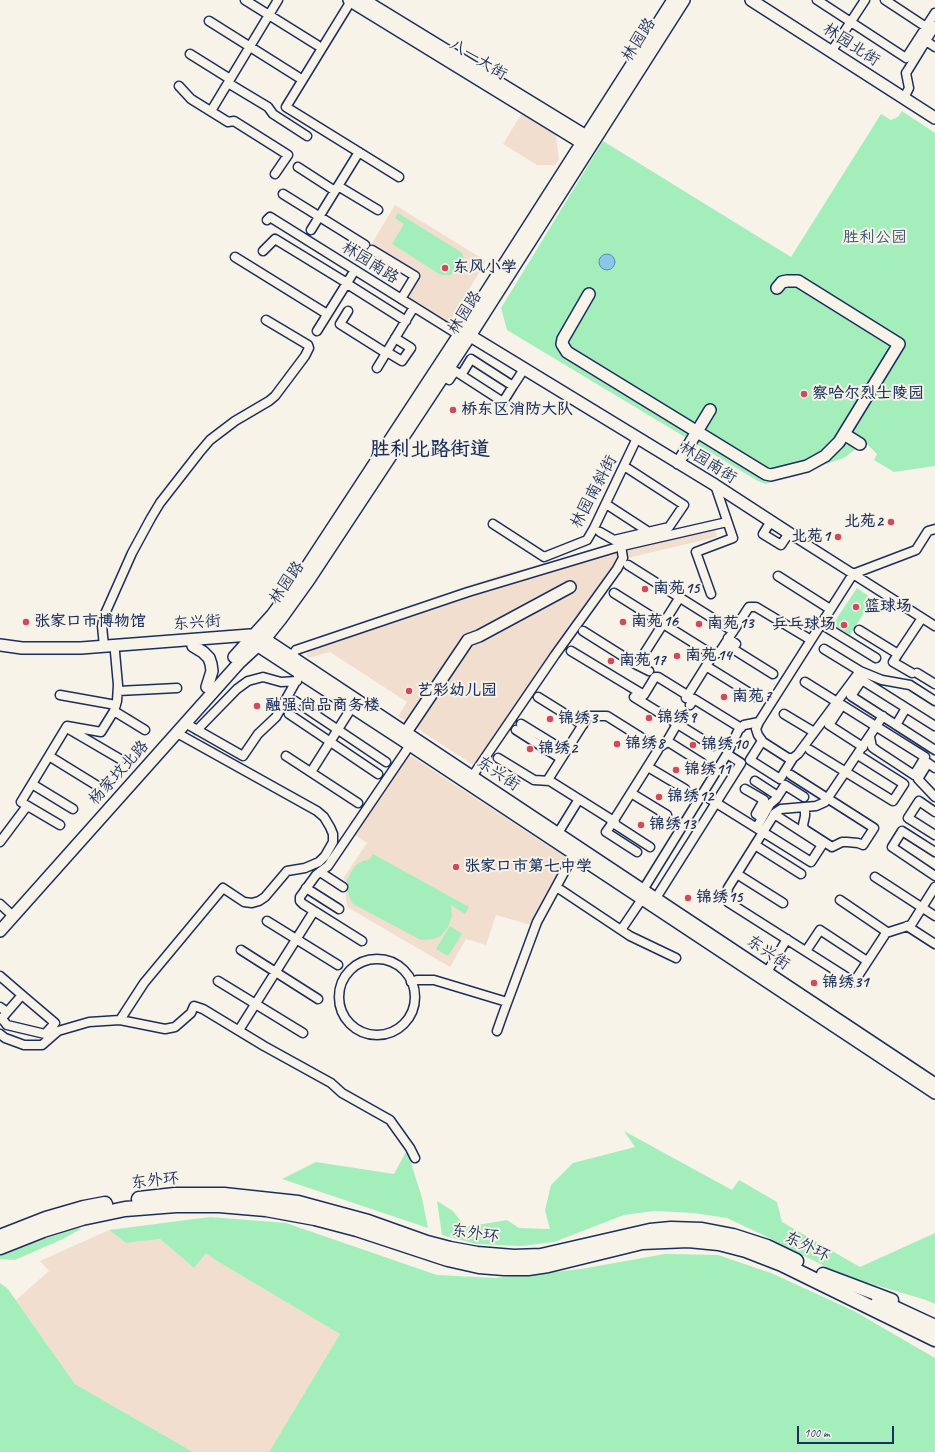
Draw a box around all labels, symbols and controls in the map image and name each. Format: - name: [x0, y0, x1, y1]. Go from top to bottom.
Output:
- street label: 林园路: [618, 15, 660, 65]
- street label: 林园北街: [819, 20, 883, 70]
- street label: 八一大街: [446, 35, 510, 85]
- park label: 胜利公园: [843, 228, 907, 248]
- street label: 林园南路: [338, 238, 402, 288]
- place label: 东风小学: [453, 258, 517, 278]
- marker: 东风小学: [440, 263, 450, 273]
- street label: 林园路: [444, 288, 486, 338]
- place label: 察哈尔烈士陵园: [812, 384, 924, 404]
- marker: 察哈尔烈士陵园: [799, 389, 809, 399]
- place label: 桥东区消防大队: [461, 400, 573, 420]
- marker: 桥东区消防大队: [448, 405, 458, 415]
- district label: 胜利北路街道: [370, 438, 490, 462]
- street label: 林园南街: [676, 438, 740, 488]
- street label: 林园南斜街: [567, 452, 621, 532]
- place label: 北苑2: [844, 512, 883, 532]
- marker: 北苑2: [886, 517, 896, 527]
- place label: 北苑1: [791, 527, 830, 547]
- marker: 北苑1: [833, 532, 843, 542]
- street label: 林园路: [265, 558, 309, 608]
- place label: 南苑15: [653, 579, 699, 599]
- marker: 南苑15: [640, 584, 650, 594]
- place label: 篮球场: [864, 597, 912, 617]
- marker: 篮球场: [851, 602, 861, 612]
- place label: 张家口市博物馆: [34, 612, 146, 632]
- street label: 东兴街: [172, 612, 222, 634]
- place label: 南苑16: [631, 612, 678, 632]
- place label: 南苑13: [707, 614, 753, 634]
- place label: 乒乓球场: [772, 615, 836, 635]
- marker: 张家口市博物馆: [21, 617, 31, 627]
- marker: 南苑16: [618, 617, 628, 627]
- marker: 南苑13: [694, 619, 704, 629]
- marker: 乒乓球场: [839, 620, 849, 630]
- place label: 南苑14: [685, 646, 731, 666]
- place label: 南苑17: [619, 651, 665, 671]
- marker: 南苑14: [672, 651, 682, 661]
- marker: 南苑17: [606, 656, 616, 666]
- place label: 艺彩幼儿园: [417, 681, 497, 701]
- marker: 艺彩幼儿园: [404, 686, 414, 696]
- place label: 南苑7: [732, 687, 771, 707]
- marker: 南苑7: [719, 692, 729, 702]
- place label: 融强·尚品商务楼: [265, 696, 380, 716]
- marker: 融强·尚品商务楼: [252, 701, 262, 711]
- place label: 锦绣9: [657, 708, 696, 728]
- place label: 锦绣3: [558, 709, 597, 729]
- marker: 锦绣9: [644, 713, 654, 723]
- marker: 锦绣3: [545, 714, 555, 724]
- place label: 锦绣8: [625, 734, 664, 754]
- place label: 锦绣10: [701, 735, 747, 755]
- street label: 杨家坟北路: [85, 737, 153, 809]
- place label: 锦绣2: [538, 739, 577, 759]
- marker: 锦绣8: [612, 739, 622, 749]
- marker: 锦绣10: [688, 740, 698, 750]
- marker: 锦绣2: [525, 744, 535, 754]
- street label: 东兴街: [473, 753, 523, 795]
- place label: 锦绣11: [684, 760, 730, 780]
- marker: 锦绣11: [671, 765, 681, 775]
- place label: 锦绣12: [667, 787, 713, 807]
- marker: 锦绣12: [654, 792, 664, 802]
- place label: 锦绣13: [649, 815, 695, 835]
- marker: 锦绣13: [636, 820, 646, 830]
- place label: 张家口市第七中学: [464, 857, 592, 877]
- marker: 张家口市第七中学: [451, 862, 461, 872]
- place label: 锦绣15: [696, 888, 742, 908]
- marker: 锦绣15: [683, 893, 693, 903]
- street label: 东兴街: [743, 932, 793, 974]
- place label: 锦绣31: [822, 973, 868, 993]
- marker: 锦绣31: [809, 978, 819, 988]
- street label: 东外环: [130, 1169, 180, 1193]
- street label: 东外环: [450, 1221, 500, 1247]
- street label: 东外环: [781, 1228, 833, 1266]
- scale bar: [799, 1418, 896, 1444]
- text: 100 m: [804, 1425, 830, 1441]

